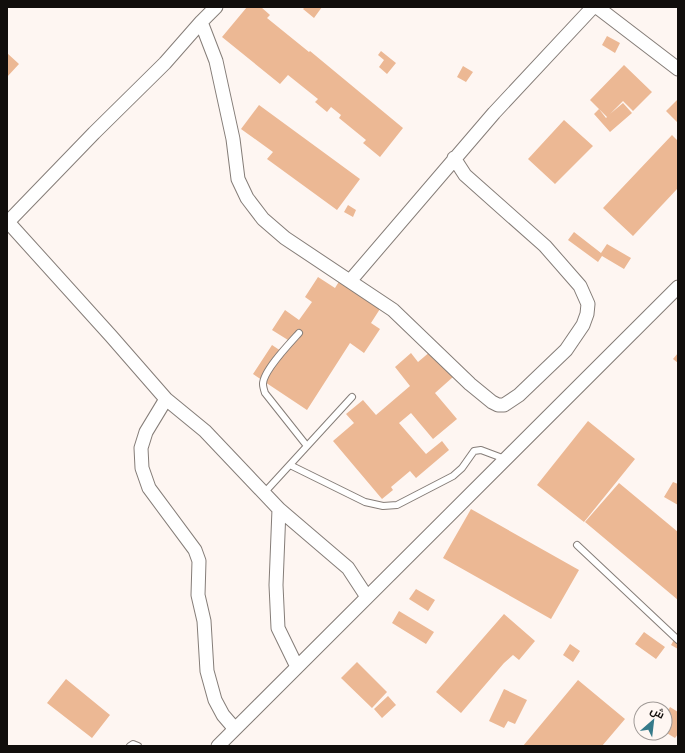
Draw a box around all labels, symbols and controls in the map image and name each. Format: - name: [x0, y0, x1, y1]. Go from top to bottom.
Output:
- north arrow: [633, 701, 673, 741]
- text: ش: [648, 704, 667, 722]

